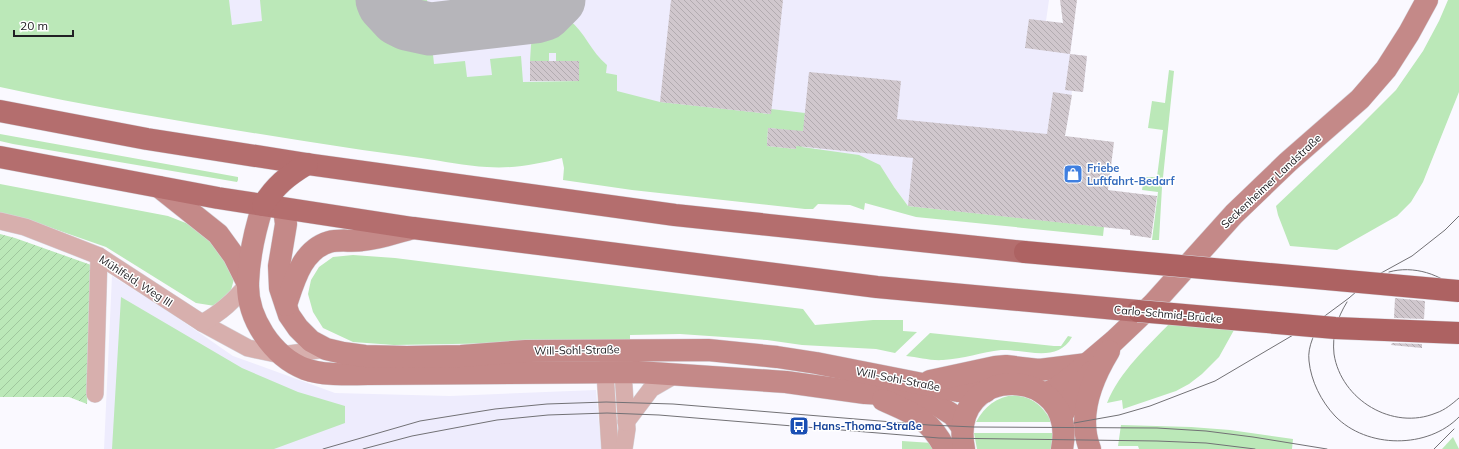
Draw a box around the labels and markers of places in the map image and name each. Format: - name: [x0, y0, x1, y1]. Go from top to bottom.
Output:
- place label: Friebe Luftfahrt-Bedarf: [1087, 161, 1175, 188]
- shop icon: Friebe Luftfahrt-Bedarf: [1062, 163, 1084, 185]
- bus stop icon: Hans-Thoma-Straße: [788, 415, 810, 437]
- place label: Hans-Thoma-Straße: [813, 419, 922, 433]

